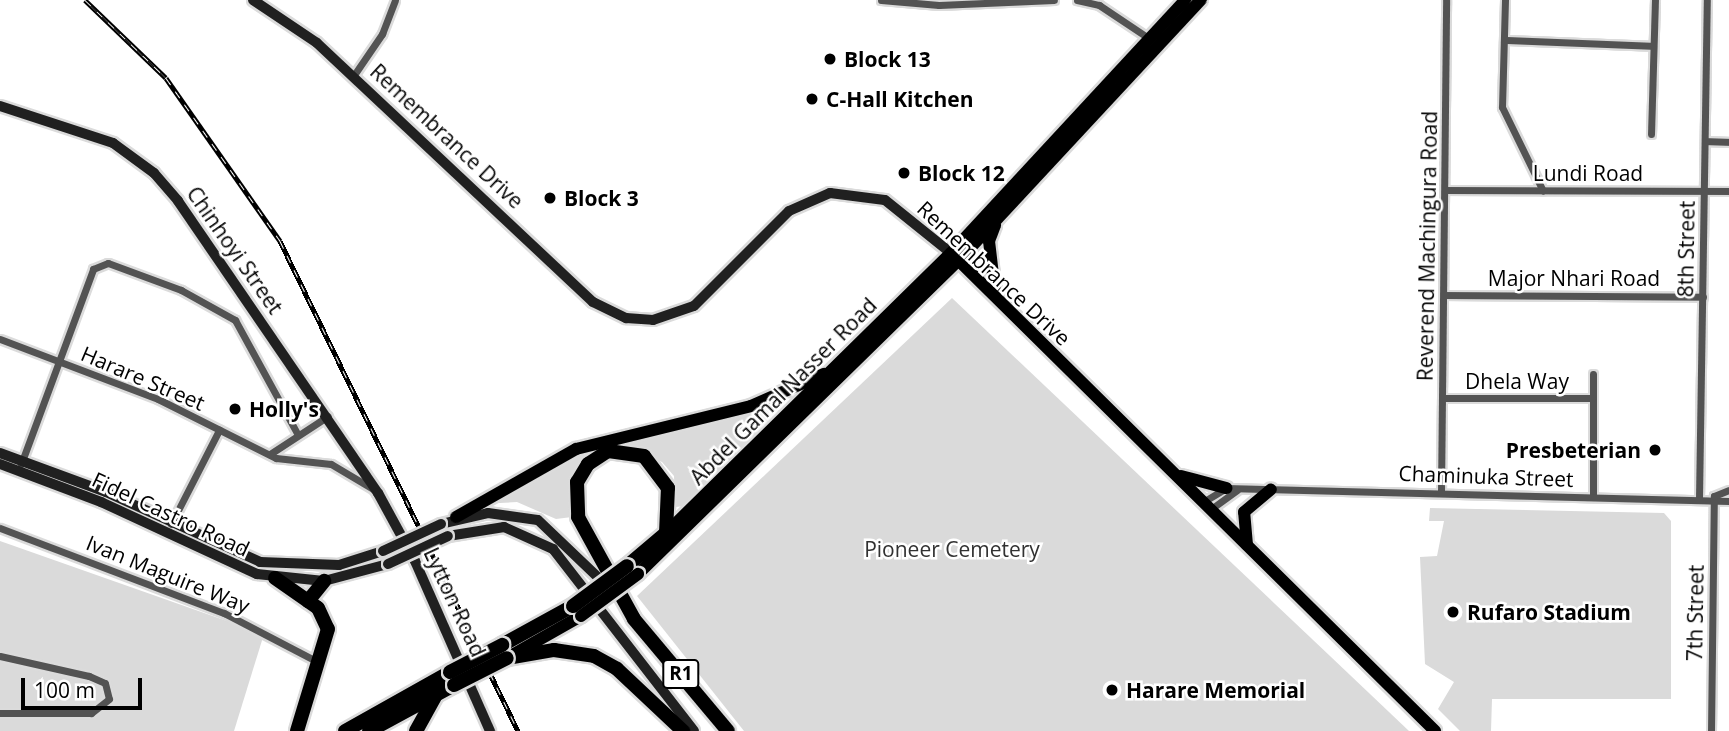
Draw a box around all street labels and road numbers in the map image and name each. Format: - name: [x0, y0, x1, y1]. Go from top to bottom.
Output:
- street label: Remembrance Drive: [365, 59, 529, 213]
- street label: Reverend Machingura Road: [1412, 111, 1442, 381]
- street label: Lundi Road: [1533, 160, 1643, 186]
- street label: Chinhoyi Street: [182, 181, 288, 319]
- street label: Remembrance Drive: [912, 196, 1076, 350]
- street label: 8th Street: [1673, 201, 1699, 297]
- street label: Major Nhari Road: [1488, 265, 1660, 291]
- street label: Abdel Gamal Nasser Road: [684, 292, 882, 490]
- street label: Harare Street: [77, 341, 209, 415]
- street label: Dhela Way: [1465, 368, 1569, 394]
- street label: Chaminuka Street: [1398, 460, 1574, 492]
- street label: Fidel Castro Road: [88, 467, 254, 561]
- street label: Ivan Maguire Way: [83, 530, 253, 618]
- street label: Lytton Road: [419, 543, 491, 661]
- street label: 7th Street: [1682, 565, 1708, 661]
- road number: R1: [662, 659, 700, 690]

